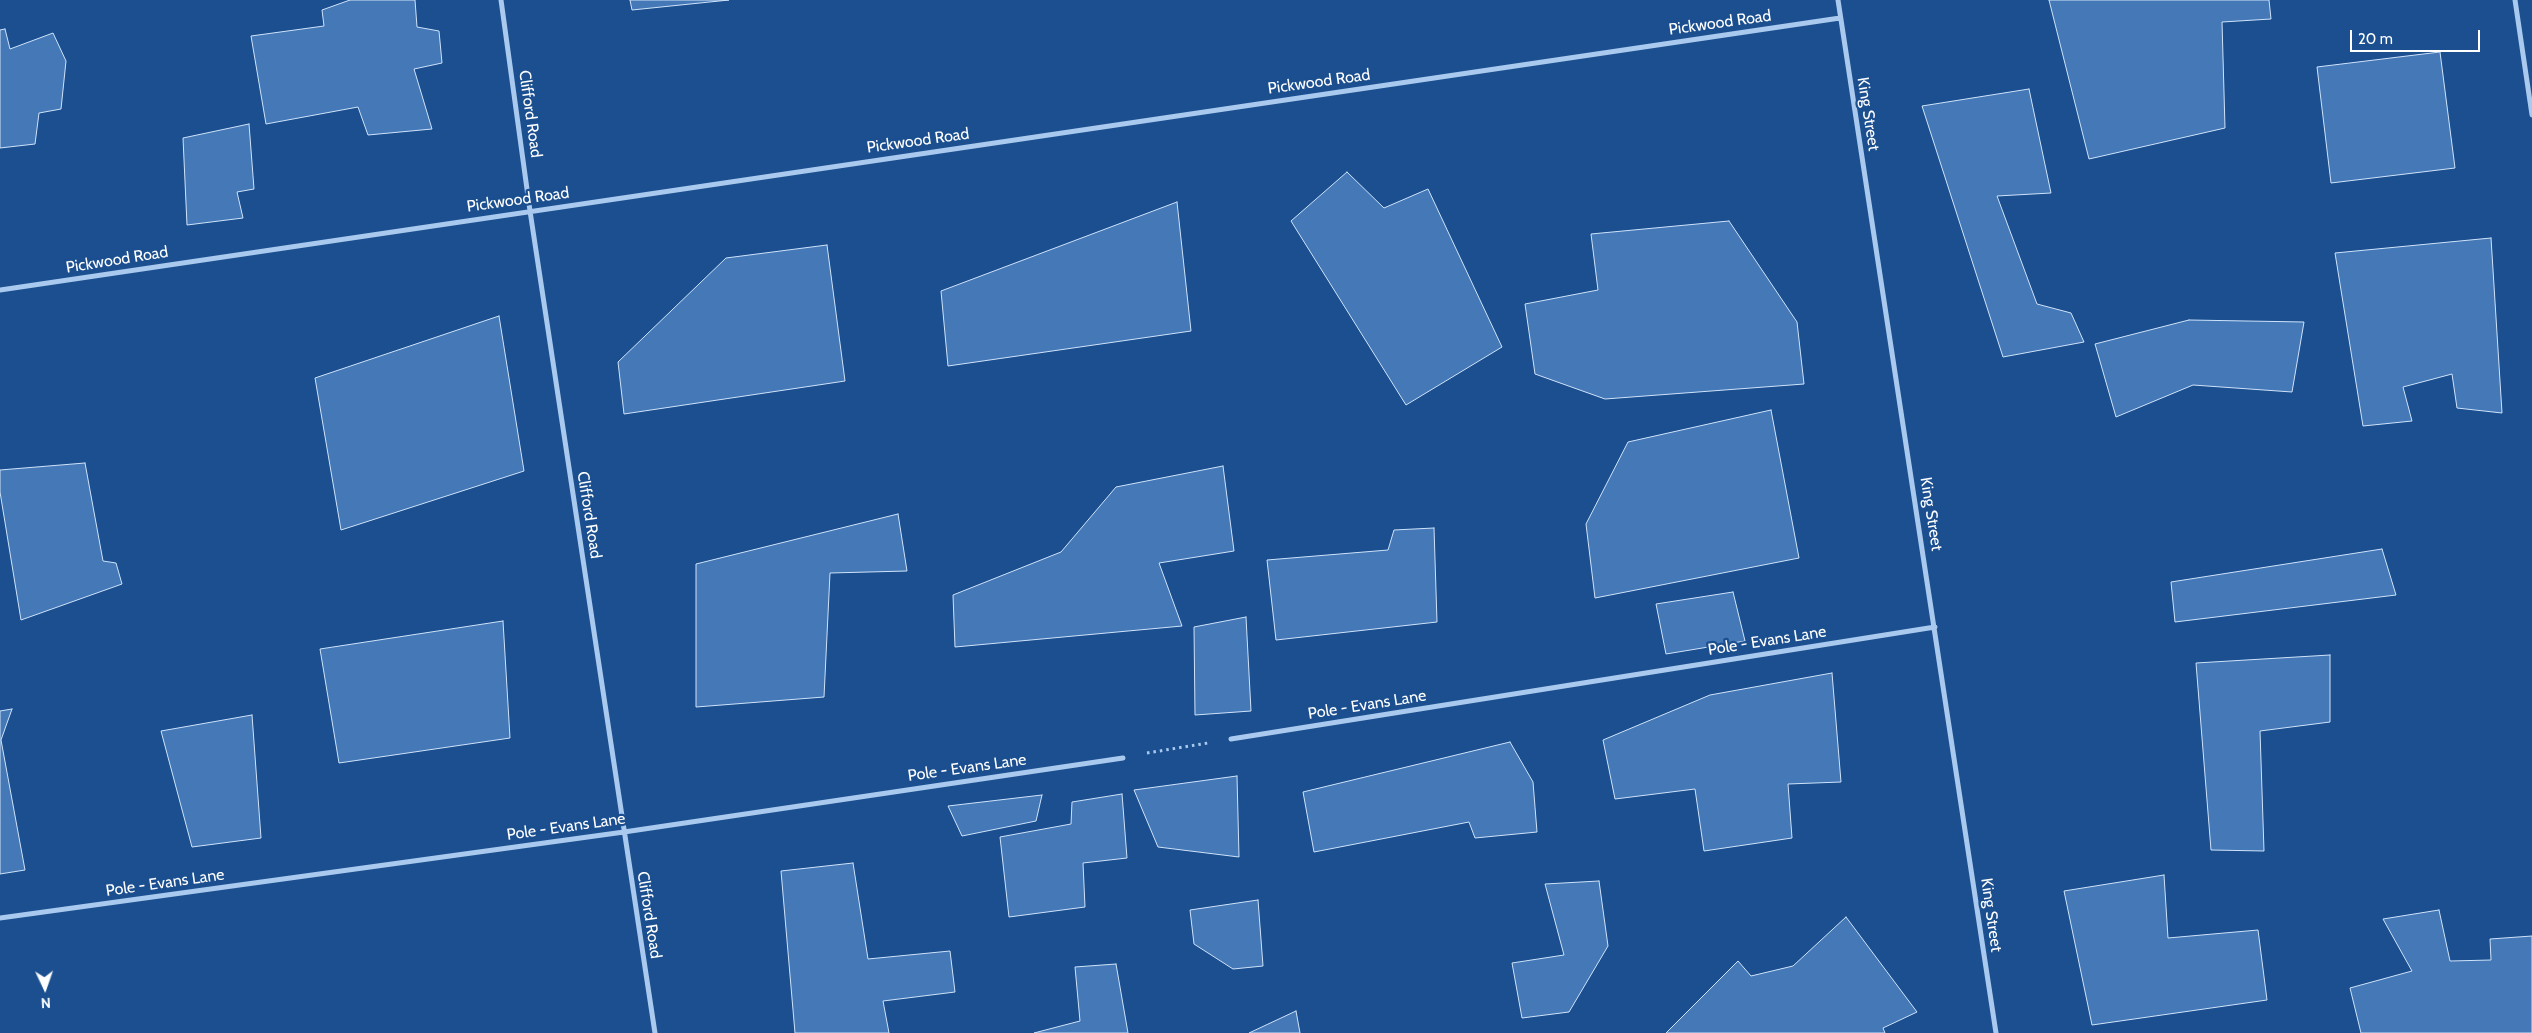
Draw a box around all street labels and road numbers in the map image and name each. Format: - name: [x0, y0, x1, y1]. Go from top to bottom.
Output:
- street label: Pickwood Road: [1668, 6, 1772, 40]
- street label: Pickwood Road: [1267, 65, 1371, 99]
- street label: Clifford Road: [514, 69, 546, 159]
- street label: King Street: [1853, 76, 1883, 152]
- street label: Pickwood Road: [866, 124, 970, 158]
- street label: Pickwood Road: [466, 183, 570, 217]
- street label: Pickwood Road: [65, 242, 169, 278]
- street label: Clifford Road: [573, 470, 605, 560]
- street label: King Street: [1916, 476, 1946, 552]
- street label: Pole - Evans Lane: [1706, 622, 1828, 660]
- street label: Pole - Evans Lane: [1306, 686, 1428, 724]
- street label: Pole - Evans Lane: [906, 750, 1028, 786]
- street label: Pole - Evans Lane: [505, 809, 627, 845]
- street label: Pole - Evans Lane: [104, 865, 226, 901]
- street label: Clifford Road: [633, 870, 665, 960]
- street label: King Street: [1976, 877, 2006, 953]

